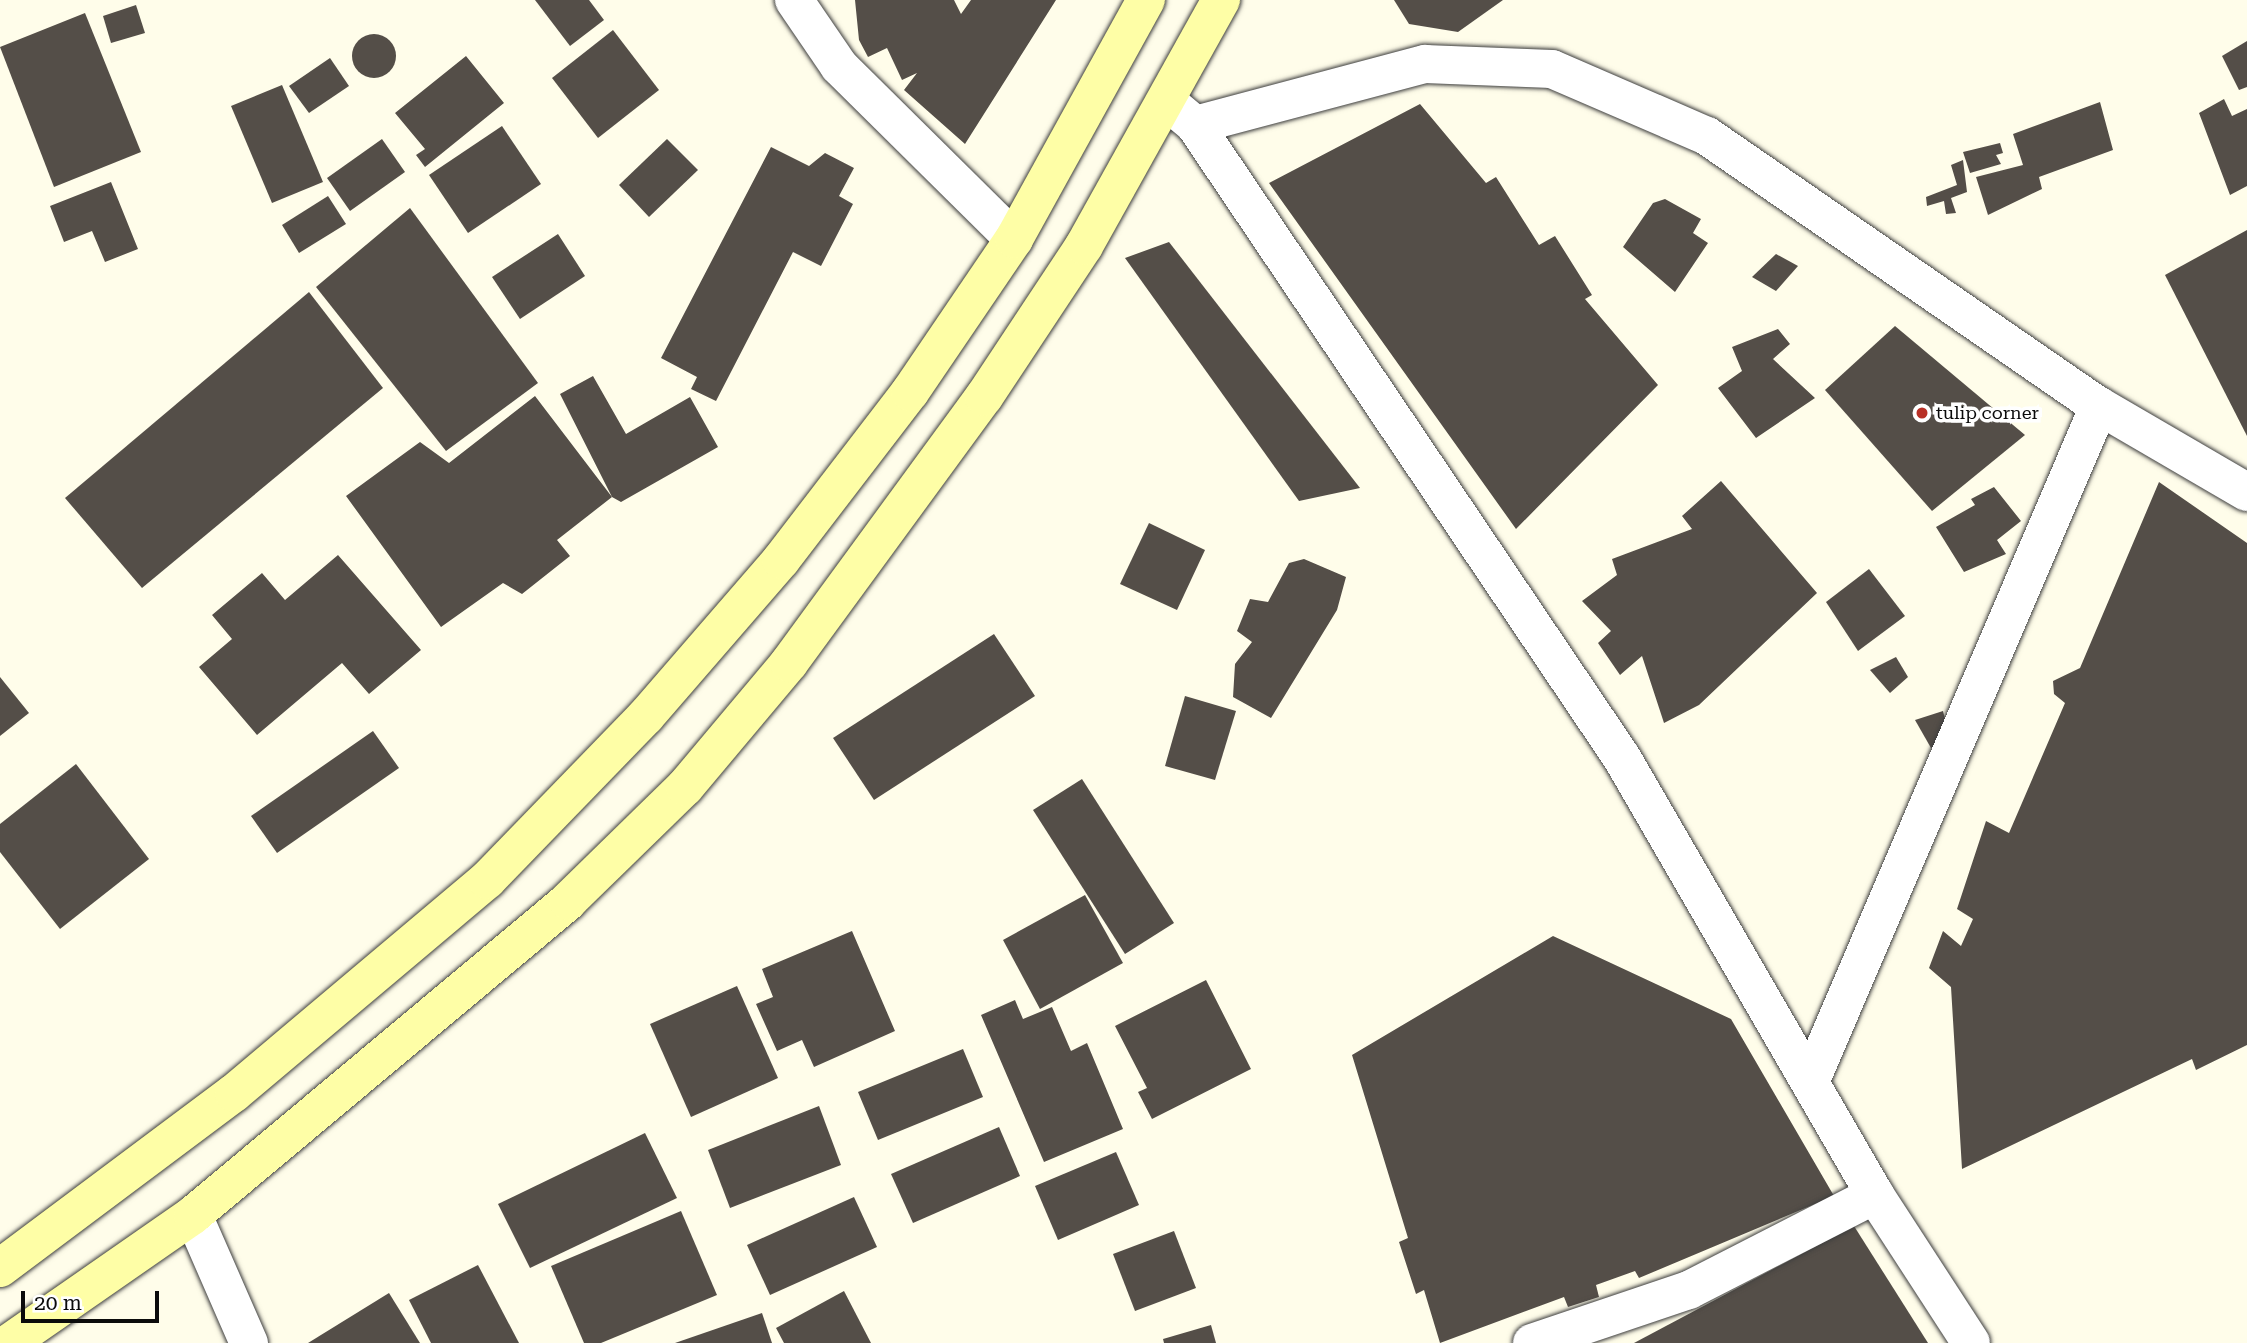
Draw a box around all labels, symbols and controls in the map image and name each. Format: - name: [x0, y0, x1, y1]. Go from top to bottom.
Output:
- place label: tulip corner: [1936, 402, 2039, 424]
- marker: tulip corner: [1914, 405, 1930, 421]
- scale bar: [24, 1276, 163, 1320]
- text: 20 m: [34, 1291, 82, 1315]

